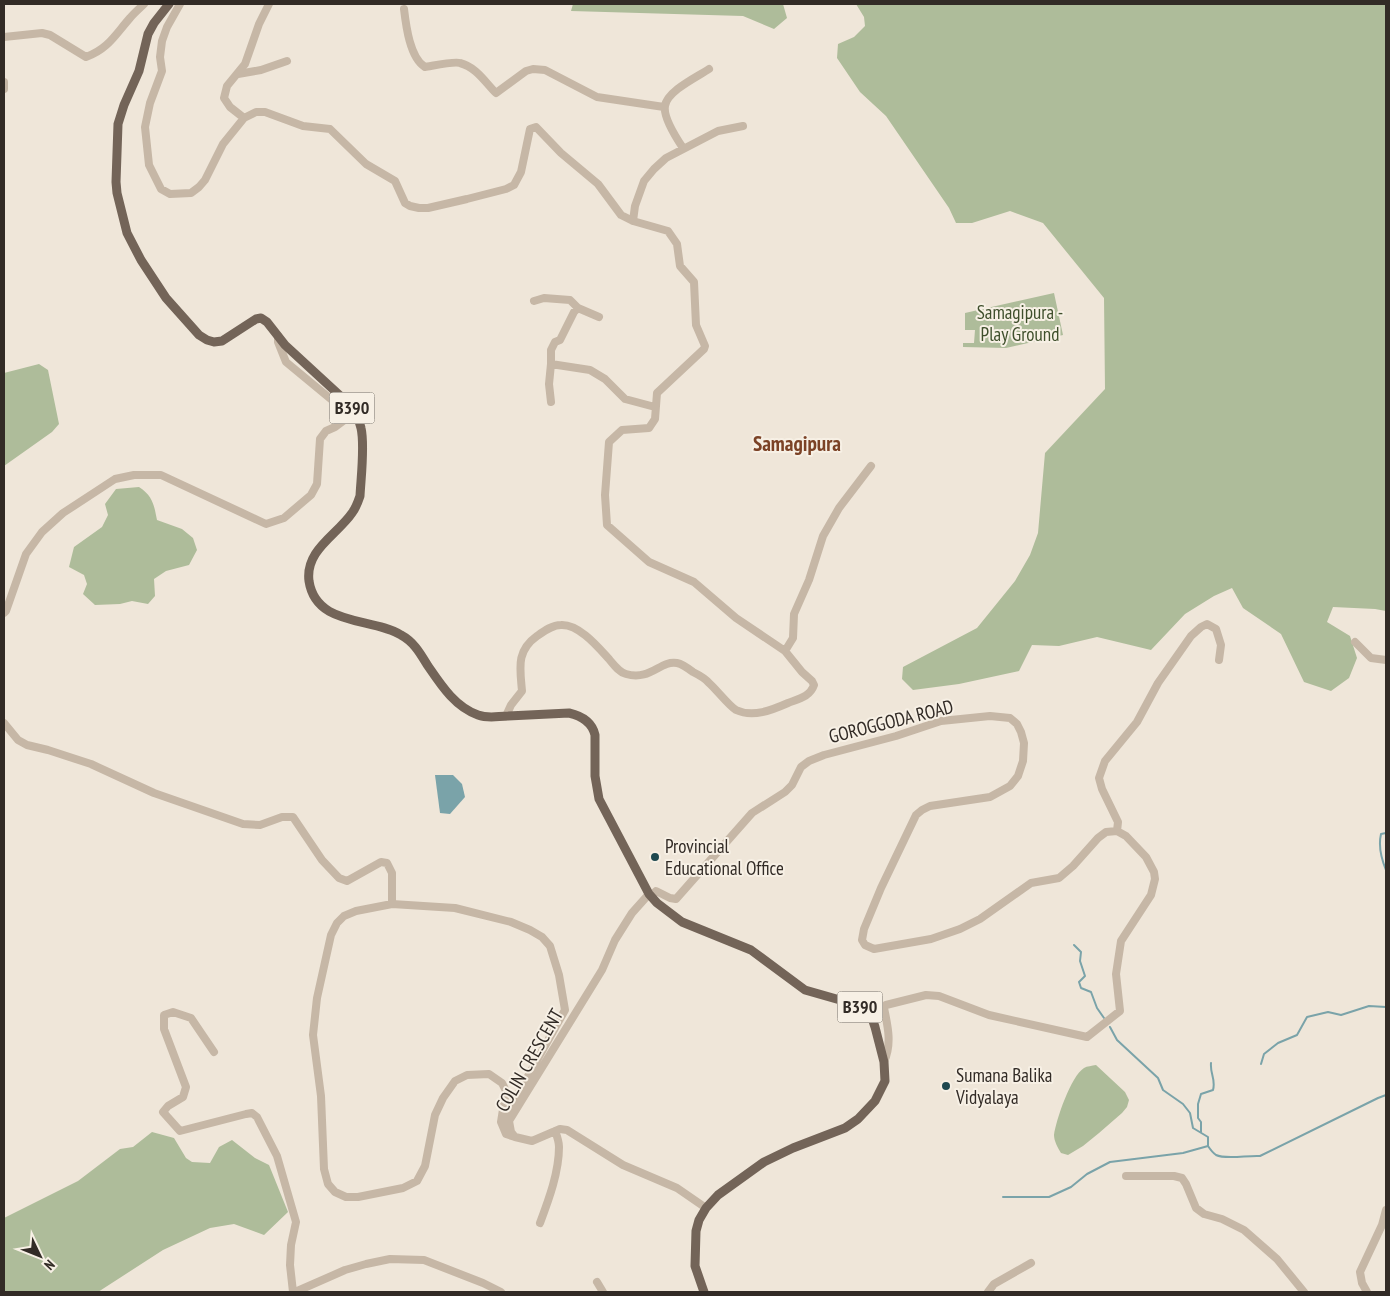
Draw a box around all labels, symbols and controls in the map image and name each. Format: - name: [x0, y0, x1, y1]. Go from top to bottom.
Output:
- park label: Samagipura - Play Ground: [977, 300, 1063, 346]
- road number: B390: [330, 392, 374, 423]
- district label: Samagipura: [753, 430, 841, 457]
- street label: GOROGGODA ROAD: [826, 694, 956, 748]
- place label: Provincial Educational Office: [665, 834, 784, 880]
- marker: Provincial Educational Office: [649, 851, 661, 863]
- road number: B390: [838, 992, 882, 1022]
- street label: COLIN CRESCENT: [490, 1004, 568, 1116]
- place label: Sumana Balika Vidyalaya: [955, 1063, 1052, 1109]
- marker: Sumana Balika Vidyalaya: [940, 1080, 952, 1092]
- north arrow: [15, 1231, 65, 1281]
- text: N: [40, 1256, 59, 1274]

